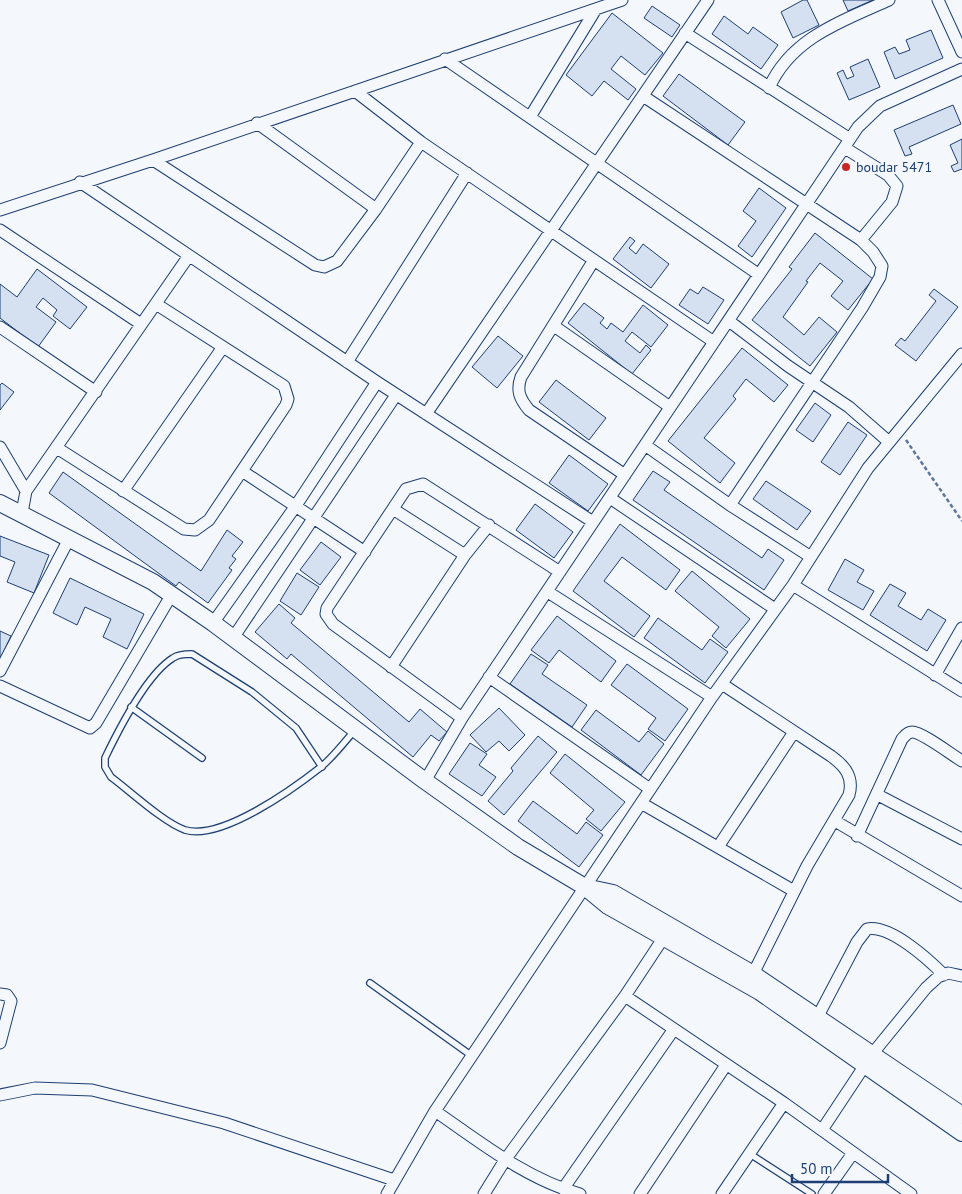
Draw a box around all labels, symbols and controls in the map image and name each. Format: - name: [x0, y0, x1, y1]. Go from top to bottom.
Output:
- place label: boudar 5471: [856, 158, 932, 176]
- marker: boudar 5471: [840, 161, 852, 173]
- scale bar: [792, 1152, 888, 1184]
- text: 50 m: [800, 1159, 833, 1178]

